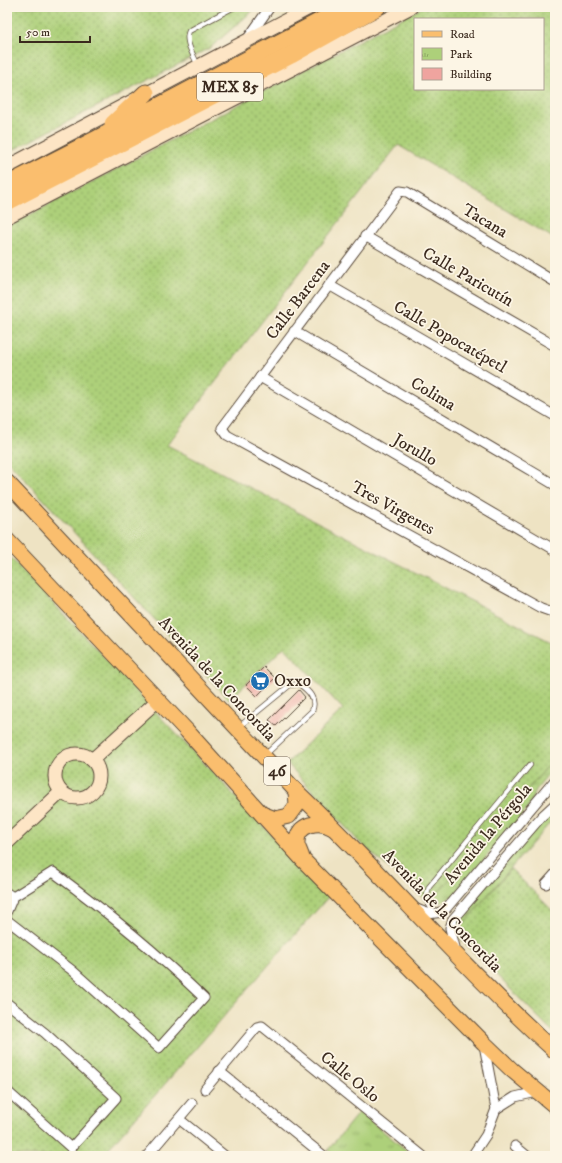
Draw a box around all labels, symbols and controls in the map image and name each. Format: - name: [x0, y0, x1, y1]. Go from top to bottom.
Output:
- scale bar: [20, 18, 90, 44]
- legend: [414, 18, 544, 90]
- text: 50 m: [26, 25, 50, 40]
- text: Road: [450, 27, 475, 42]
- text: Park: [450, 47, 472, 62]
- text: Building: [450, 67, 491, 82]
- road number: MEX 85: [197, 73, 263, 101]
- street label: Tacana: [458, 199, 512, 244]
- street label: Calle Paricutín: [419, 242, 518, 312]
- street label: Calle Barcena: [261, 255, 336, 344]
- street label: Calle Popocatépetl: [389, 296, 511, 378]
- street label: Colima: [406, 372, 460, 416]
- street label: Jorullo: [387, 428, 441, 471]
- street label: Tres Virgenes: [347, 476, 439, 540]
- street label: Avenida de la Concordia: [153, 612, 281, 747]
- supermarket icon: Oxxo: [249, 670, 271, 692]
- place label: Oxxo: [274, 670, 311, 692]
- road number: 46: [264, 757, 290, 785]
- street label: Avenida la Pérgola: [439, 778, 537, 889]
- street label: Avenida de la Concordia: [377, 845, 507, 978]
- street label: Calle Oslo: [316, 1046, 384, 1108]

